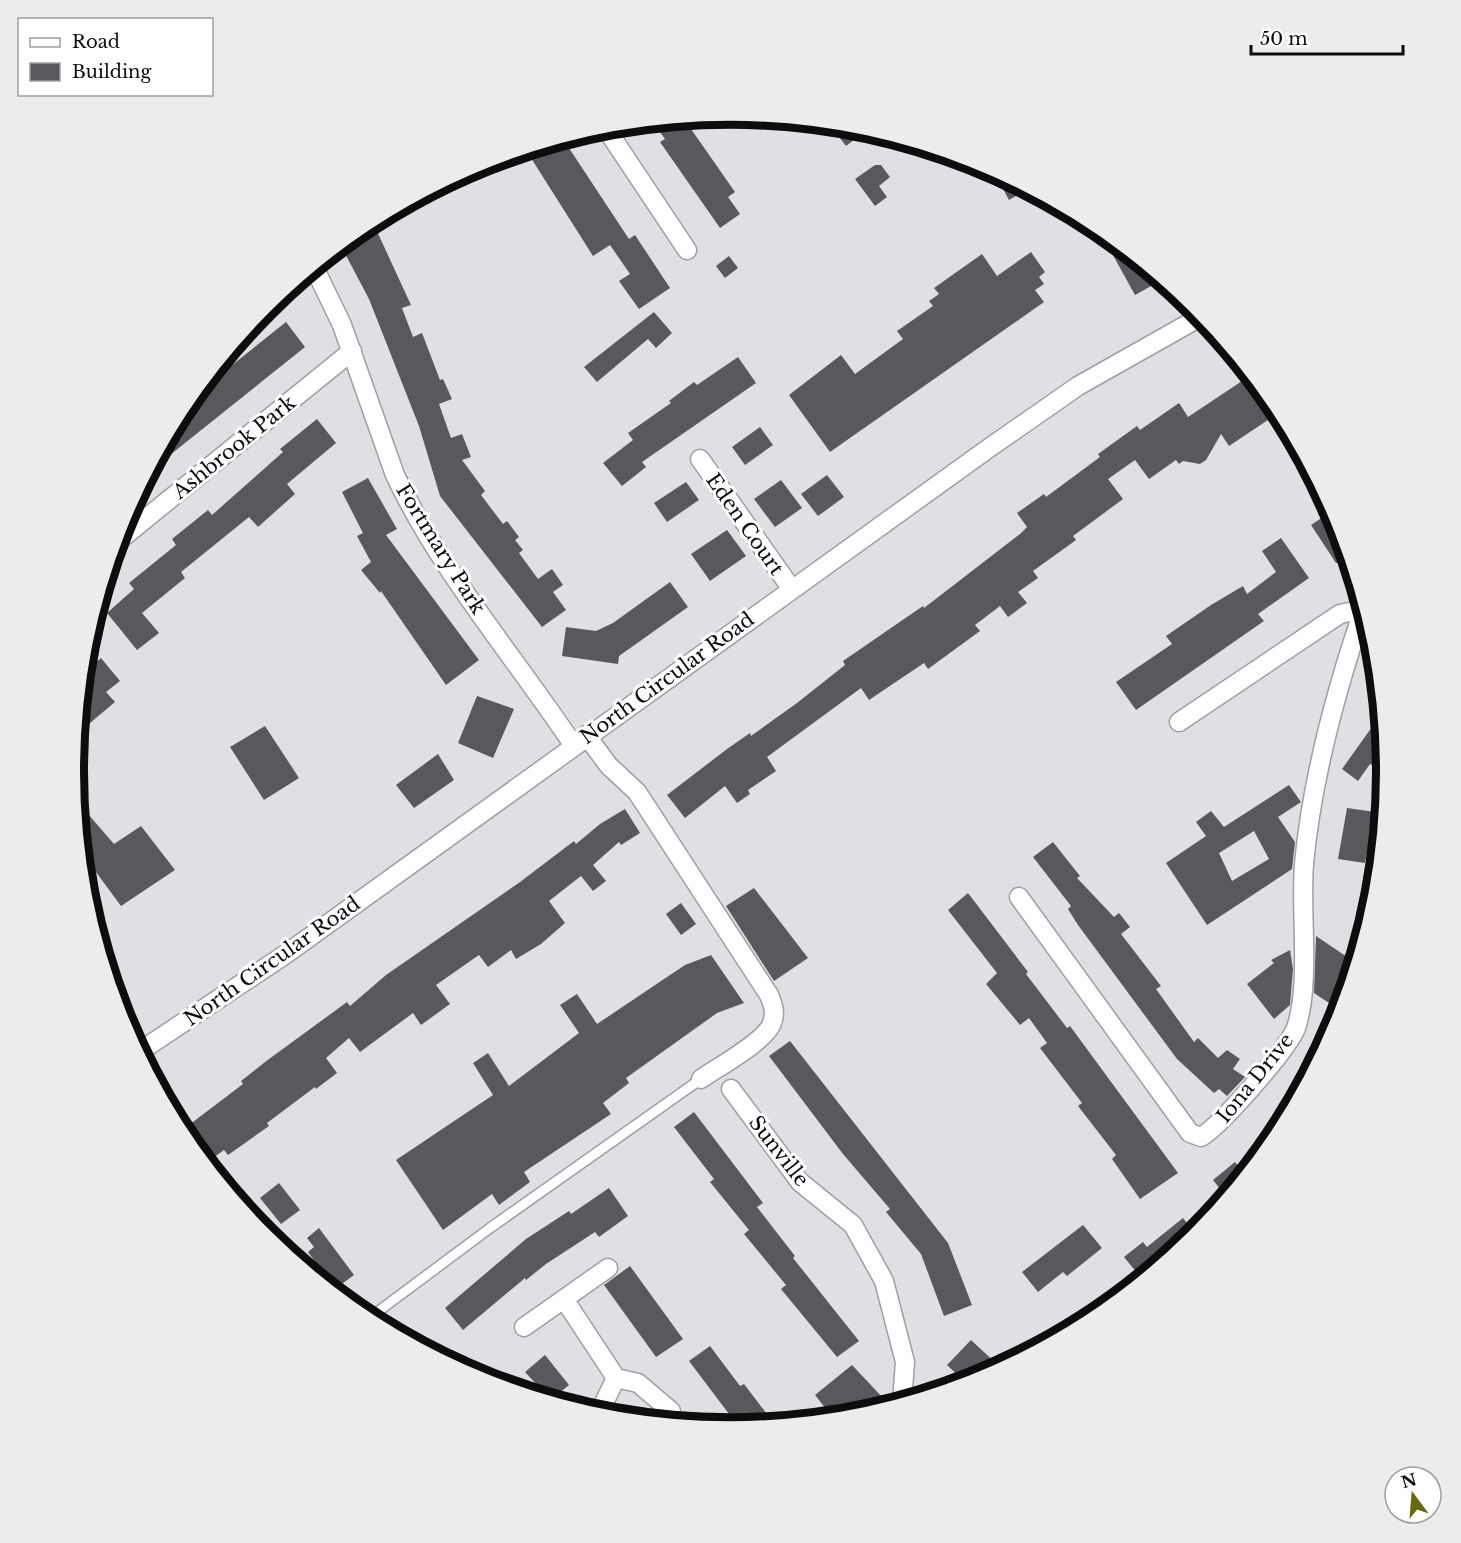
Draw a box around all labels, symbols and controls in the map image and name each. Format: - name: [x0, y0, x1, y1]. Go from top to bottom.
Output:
- legend: [18, 18, 213, 96]
- scale bar: [1251, 18, 1402, 56]
- text: 50 m: [1260, 28, 1308, 50]
- text: Road: [72, 31, 120, 53]
- text: Building: [72, 61, 151, 83]
- street label: Ashbrook Park: [167, 390, 301, 504]
- street label: Eden Court: [701, 469, 789, 580]
- street label: Fortmary Park: [391, 479, 491, 619]
- street label: North Circular Road: [575, 607, 759, 749]
- street label: North Circular Road: [180, 891, 364, 1031]
- street label: Iona Drive: [1212, 1028, 1298, 1128]
- street label: Sunville: [744, 1111, 814, 1191]
- north arrow: [1383, 1465, 1443, 1525]
- text: N: [1399, 1469, 1419, 1492]

